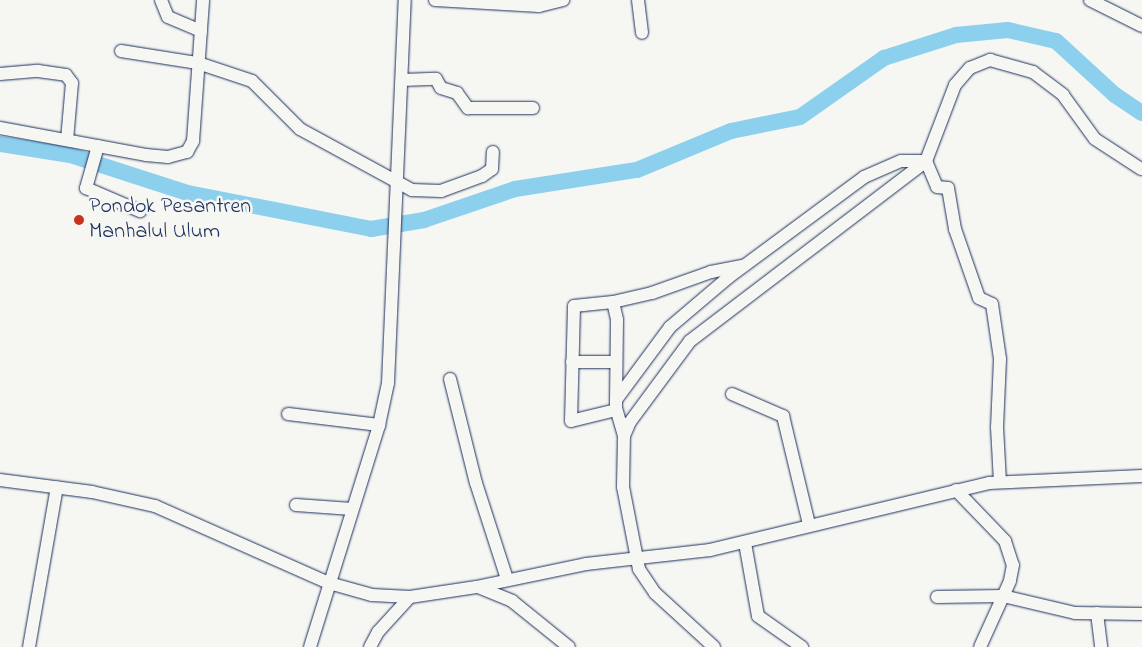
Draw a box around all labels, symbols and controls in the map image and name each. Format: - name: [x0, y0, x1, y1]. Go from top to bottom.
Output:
- place label: Pondok Pesantren Manhalul Ulum: [89, 194, 251, 245]
- marker: Pondok Pesantren Manhalul Ulum: [73, 214, 85, 226]

